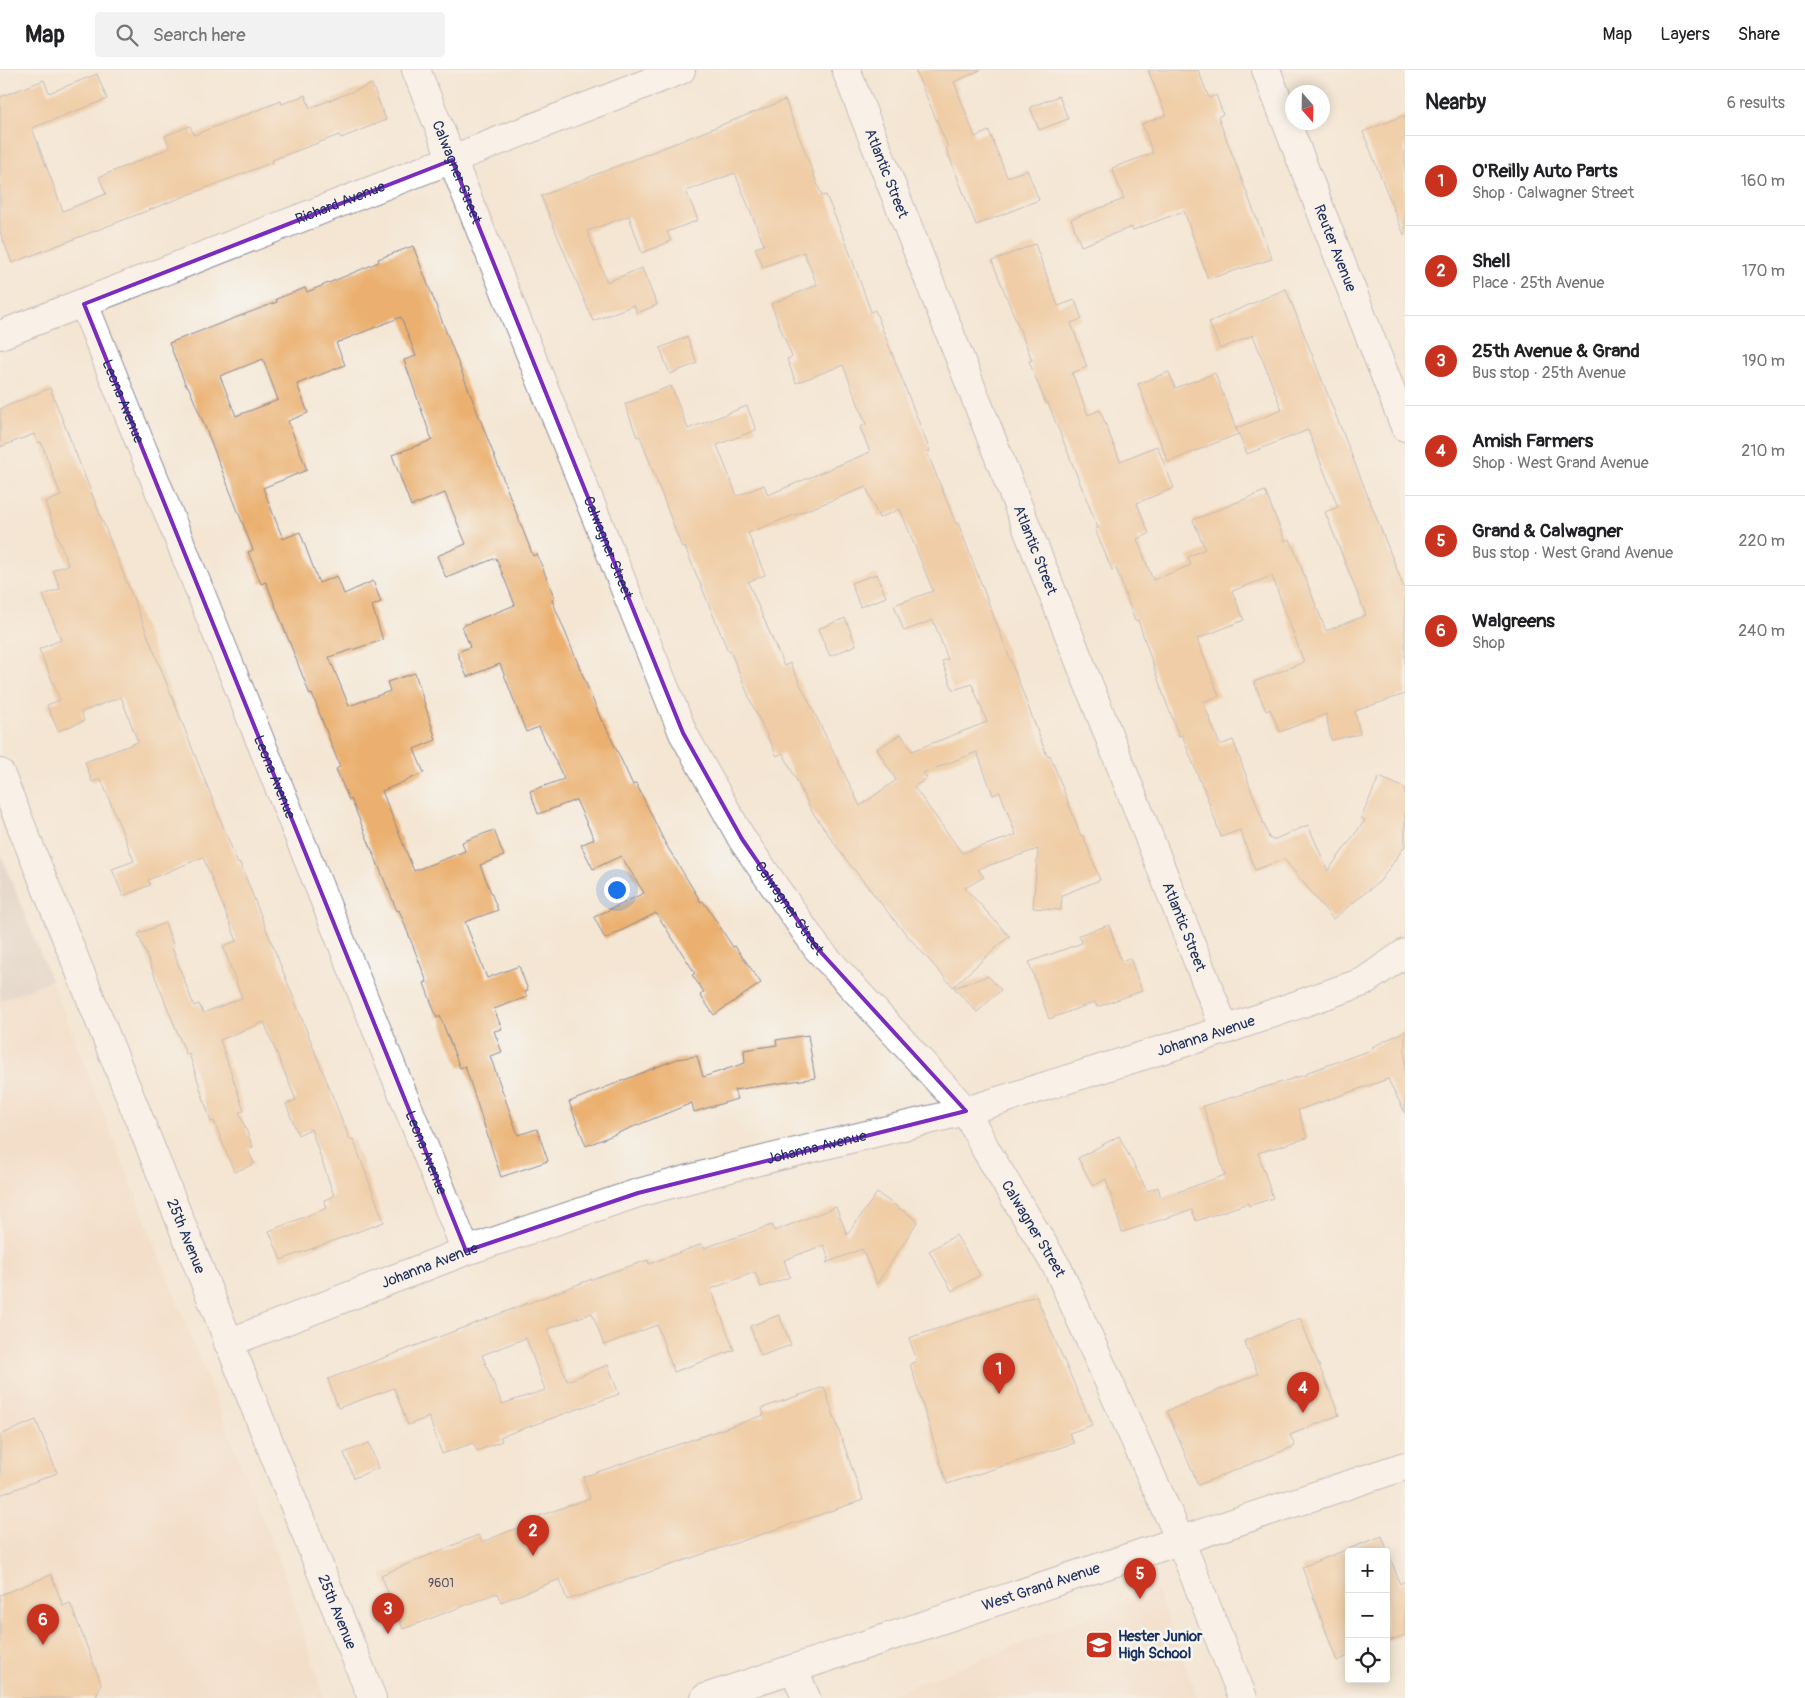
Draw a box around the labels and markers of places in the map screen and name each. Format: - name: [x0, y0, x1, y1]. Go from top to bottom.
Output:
- pin: 1: [983, 1353, 1015, 1394]
- pin: 4: [1287, 1372, 1319, 1413]
- pin: 2: [517, 1515, 549, 1556]
- pin: 5: [1124, 1558, 1156, 1599]
- pin: 3: [372, 1593, 404, 1634]
- pin: 6: [27, 1604, 59, 1645]
- place label: Hester Junior High School: [1118, 1627, 1203, 1663]
- school or university icon: Hester Junior High School: [1084, 1630, 1114, 1660]

